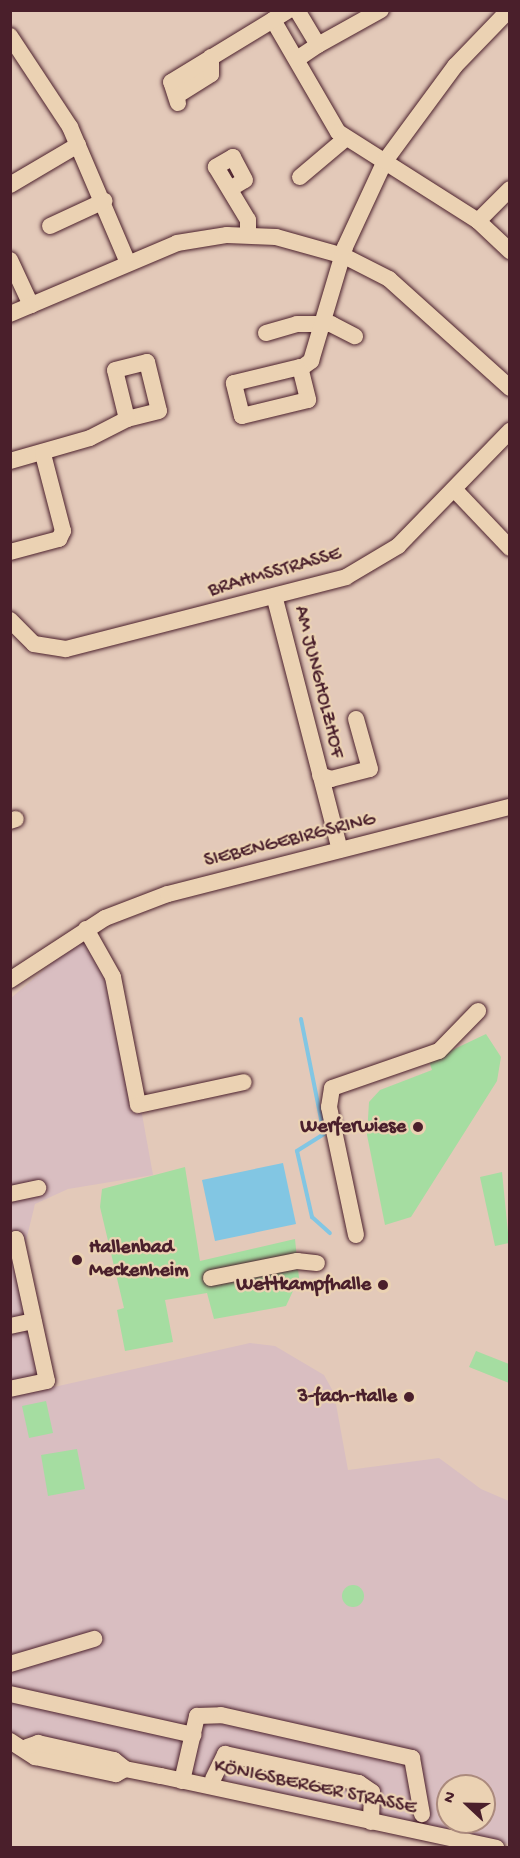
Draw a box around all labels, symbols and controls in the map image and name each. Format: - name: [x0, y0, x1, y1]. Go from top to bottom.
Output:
- street label: BRAHMSSTRASSE: [206, 543, 344, 603]
- street label: AM JUNGHOLZHOF: [288, 604, 348, 760]
- street label: SIEBENGEBIRGSRING: [202, 808, 378, 874]
- place label: Werferwiese: [300, 1115, 406, 1139]
- marker: Werferwiese: [411, 1120, 425, 1134]
- place label: Hallenbad Meckenheim: [89, 1236, 188, 1283]
- marker: Hallenbad Meckenheim: [70, 1253, 84, 1267]
- place label: Wettkampfhalle: [236, 1273, 371, 1297]
- marker: Wettkampfhalle: [376, 1278, 390, 1292]
- place label: 3-fach-Halle: [298, 1385, 397, 1409]
- marker: 3-fach-Halle: [402, 1390, 416, 1404]
- street label: KÖNIGSBERGER STRASSE: [211, 1755, 419, 1821]
- north arrow: [436, 1774, 496, 1834]
- text: N: [440, 1789, 461, 1806]

